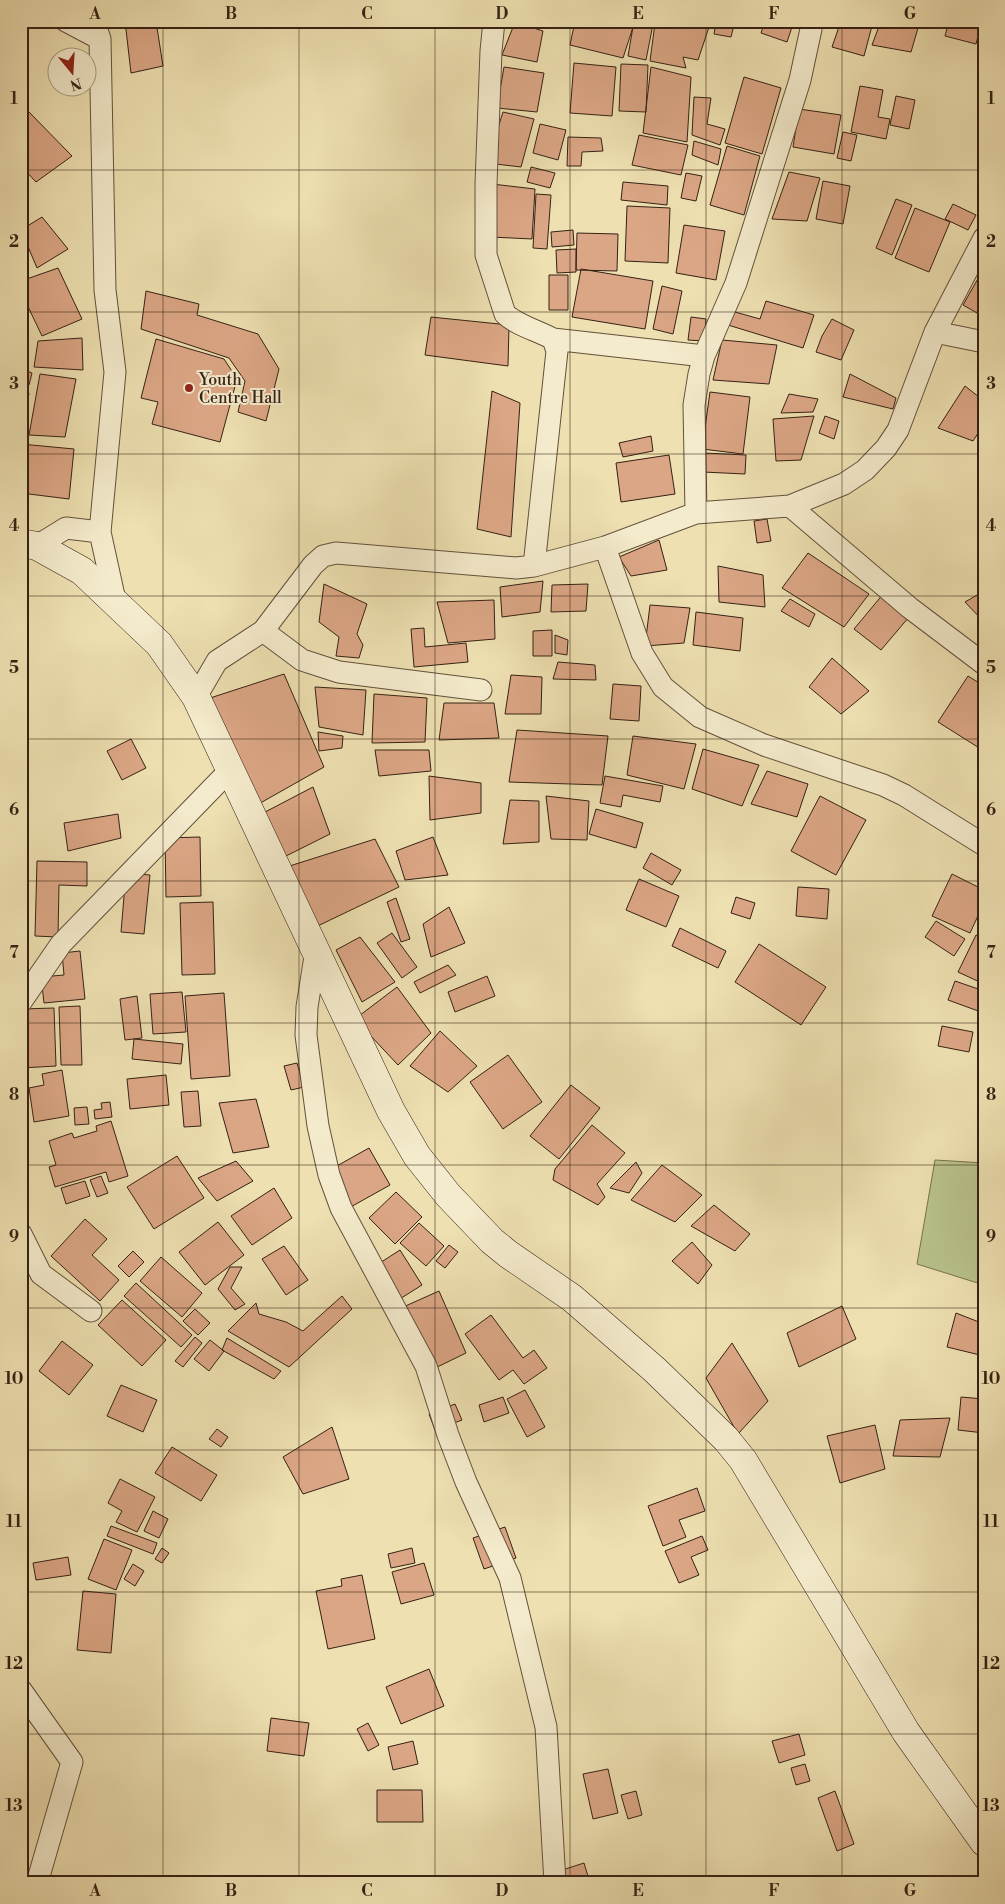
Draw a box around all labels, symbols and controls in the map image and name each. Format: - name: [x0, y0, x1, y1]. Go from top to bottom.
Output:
- text: A: [88, 4, 101, 24]
- text: B: [225, 4, 237, 24]
- text: C: [361, 4, 373, 24]
- text: D: [496, 4, 509, 24]
- text: E: [632, 4, 644, 24]
- text: F: [768, 4, 780, 24]
- text: G: [904, 4, 917, 24]
- north arrow: [48, 48, 98, 98]
- text: N: [68, 73, 84, 94]
- text: 1: [10, 89, 18, 109]
- text: 1: [987, 89, 995, 109]
- text: 2: [9, 232, 19, 252]
- text: 2: [986, 232, 996, 252]
- place label: Youth Centre Hall: [198, 370, 282, 408]
- text: 3: [9, 374, 19, 394]
- text: 3: [986, 374, 996, 394]
- marker: Youth Centre Hall: [183, 382, 195, 394]
- text: 4: [9, 516, 20, 536]
- text: 4: [986, 516, 997, 536]
- text: 5: [9, 658, 19, 678]
- text: 5: [986, 658, 996, 678]
- text: 6: [9, 800, 19, 820]
- text: 6: [986, 800, 996, 820]
- text: 7: [9, 943, 19, 963]
- text: 7: [986, 943, 996, 963]
- text: 8: [9, 1085, 19, 1105]
- text: 8: [986, 1085, 996, 1105]
- text: 9: [9, 1227, 19, 1247]
- text: 9: [986, 1227, 996, 1247]
- text: 10: [5, 1369, 23, 1389]
- text: 10: [982, 1369, 1000, 1389]
- text: 11: [6, 1512, 22, 1532]
- text: 11: [983, 1512, 999, 1532]
- text: 12: [5, 1654, 23, 1674]
- text: 12: [982, 1654, 1000, 1674]
- text: 13: [5, 1796, 23, 1816]
- text: 13: [982, 1796, 1000, 1816]
- text: A: [88, 1881, 101, 1901]
- text: B: [225, 1881, 237, 1901]
- text: C: [361, 1881, 373, 1901]
- text: D: [496, 1881, 509, 1901]
- text: E: [632, 1881, 644, 1901]
- text: F: [768, 1881, 780, 1901]
- text: G: [904, 1881, 917, 1901]

